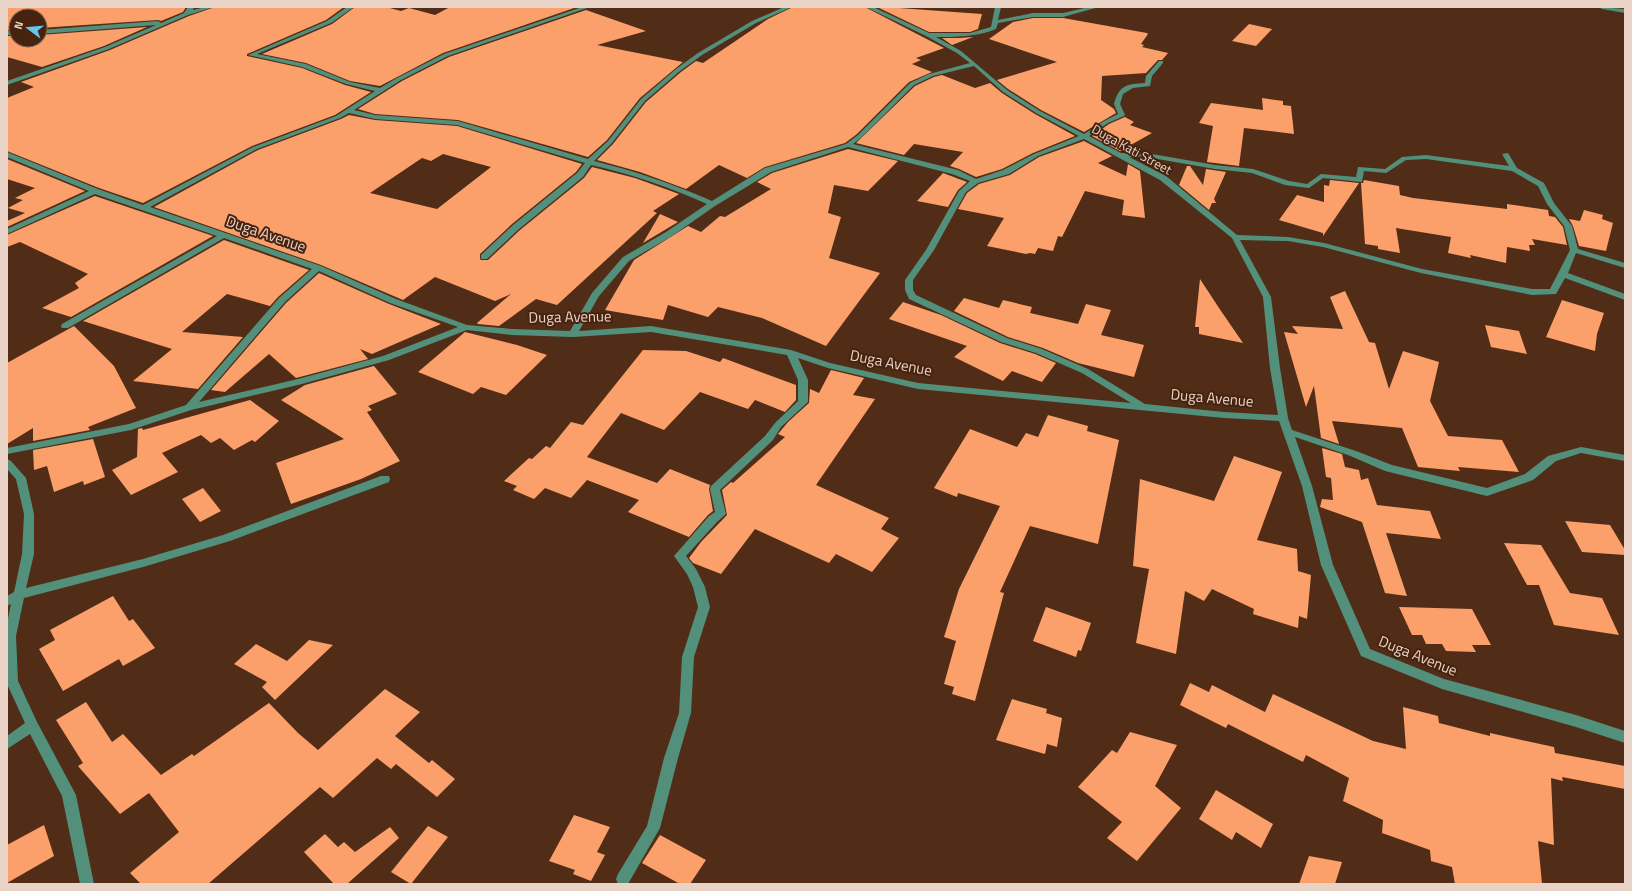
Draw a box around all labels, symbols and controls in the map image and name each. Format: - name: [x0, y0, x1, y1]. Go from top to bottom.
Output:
- north arrow: [8, 8, 48, 48]
- text: N: [10, 19, 27, 31]
- street label: Duga Kati Street: [1088, 119, 1176, 180]
- street label: Duga Avenue: [223, 209, 309, 258]
- street label: Duga Avenue: [528, 304, 612, 329]
- street label: Duga Avenue: [848, 343, 934, 382]
- street label: Duga Avenue: [1170, 382, 1254, 413]
- street label: Duga Avenue: [1375, 629, 1461, 682]

